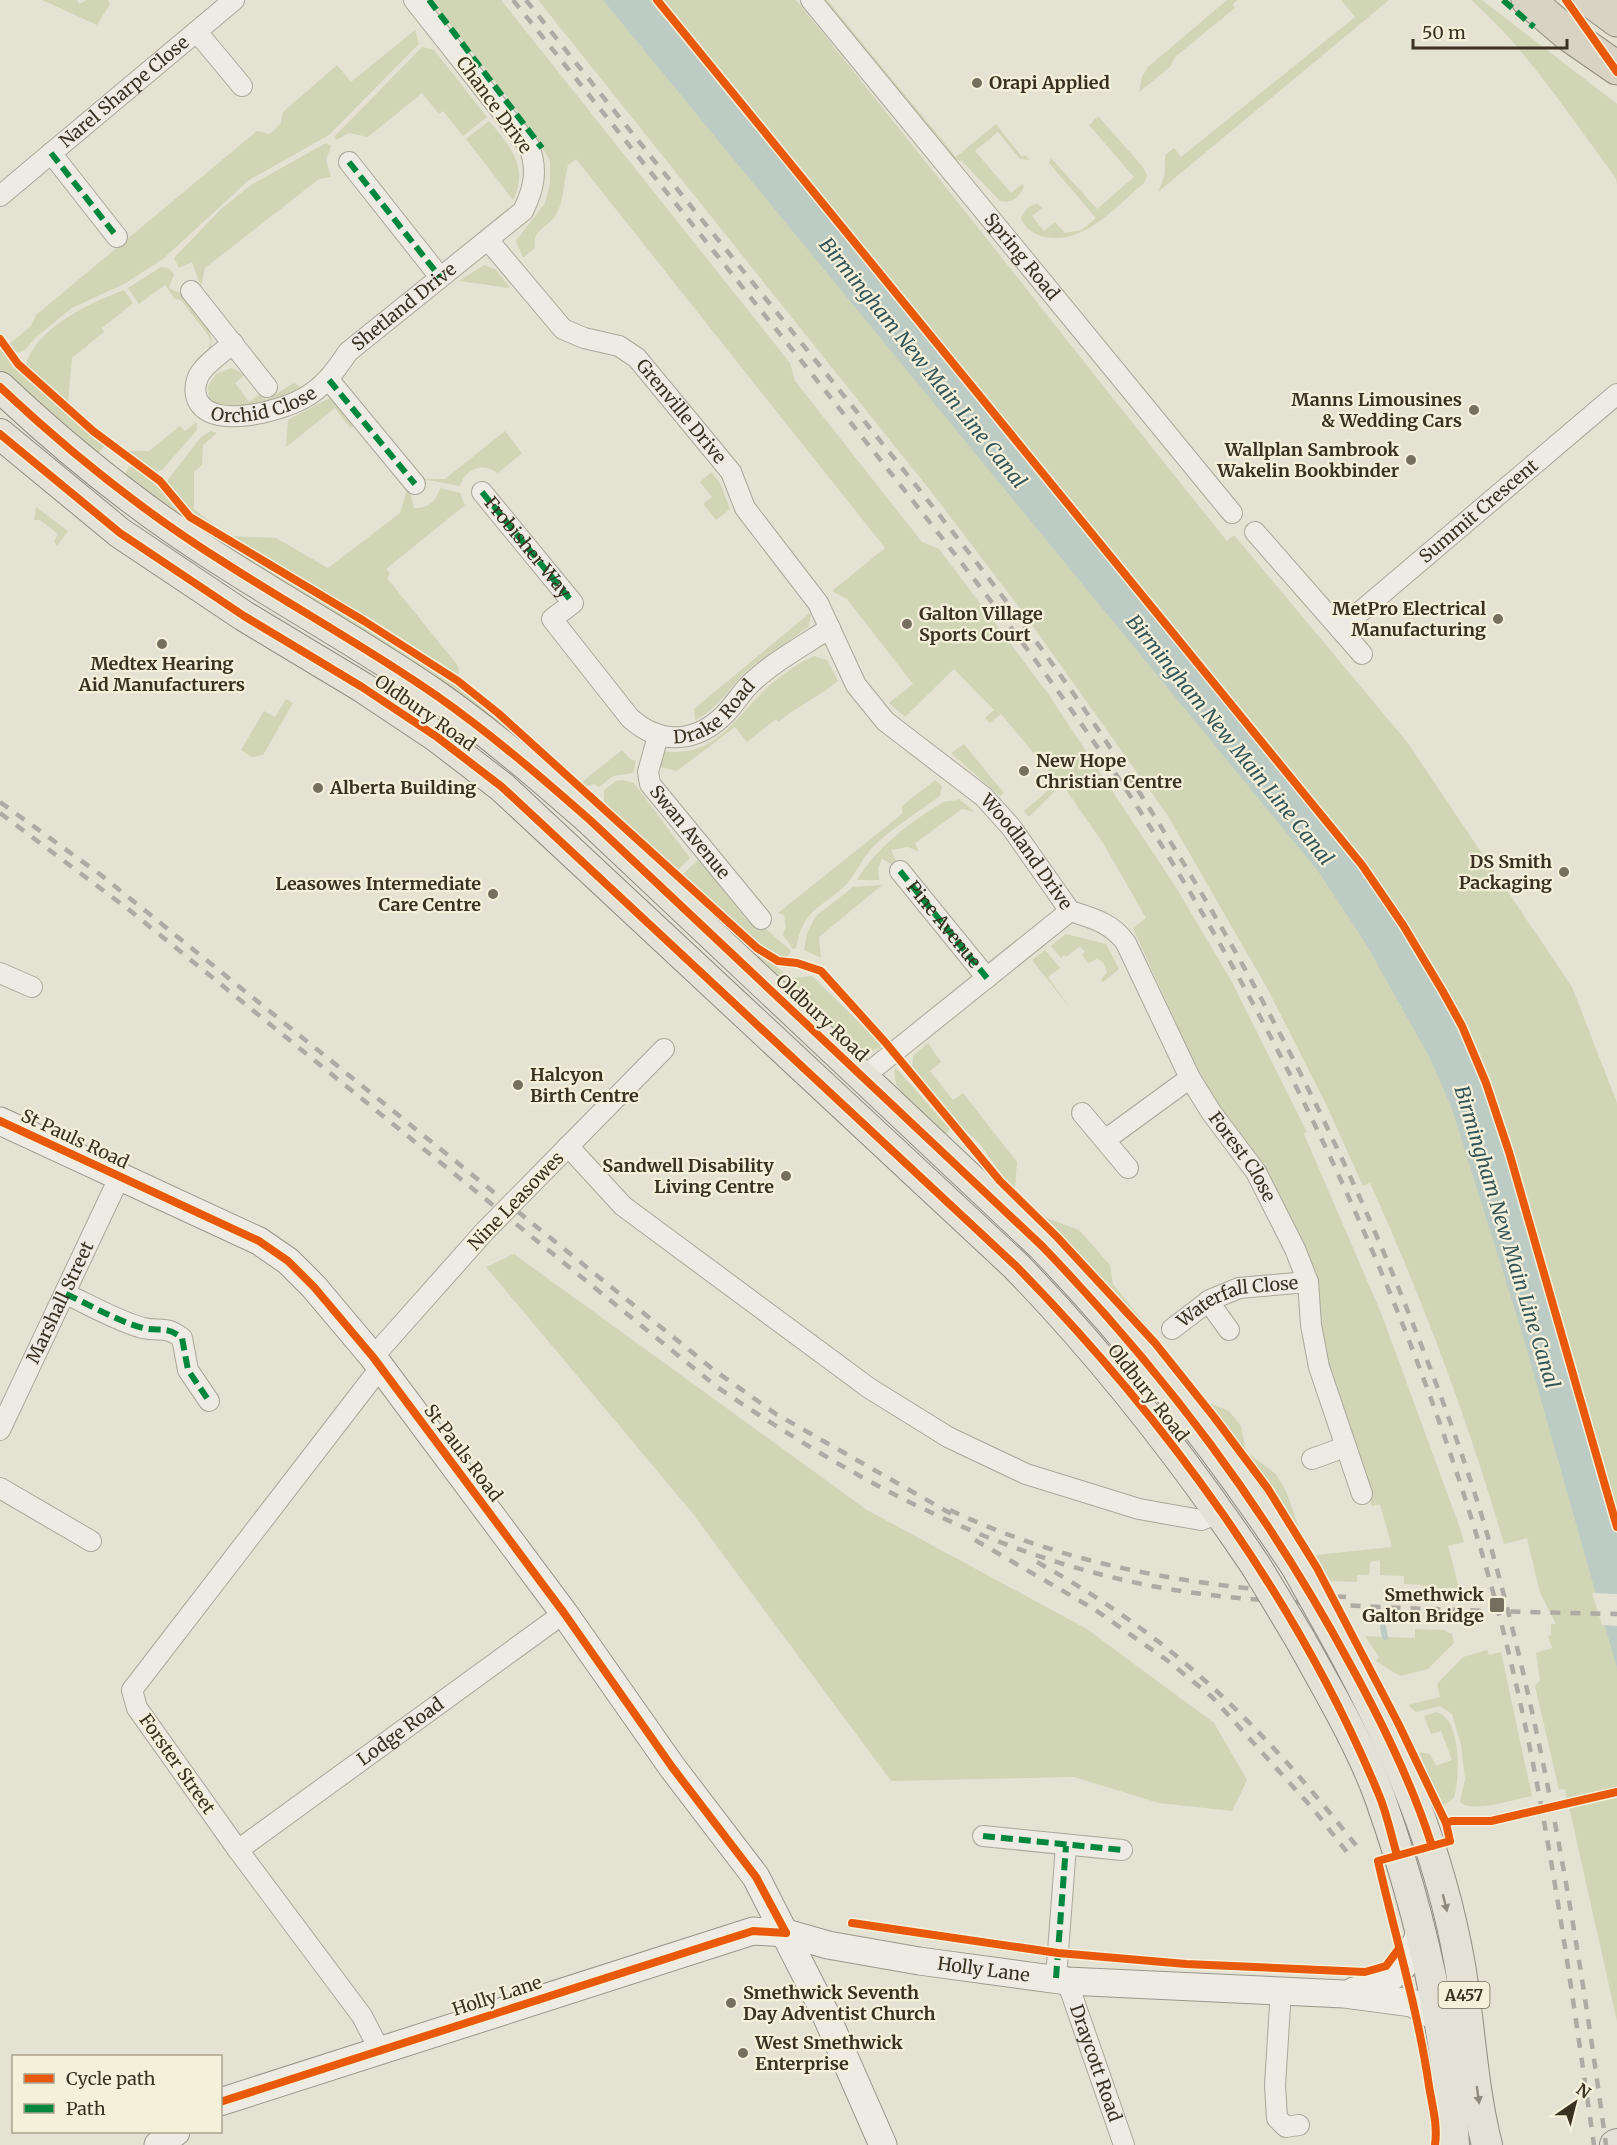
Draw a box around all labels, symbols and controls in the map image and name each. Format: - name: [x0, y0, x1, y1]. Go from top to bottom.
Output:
- scale bar: [1413, 12, 1568, 50]
- text: 50 m: [1422, 21, 1466, 44]
- street label: Narel Sharpe Close: [54, 31, 193, 152]
- street label: Chance Drive: [451, 52, 537, 158]
- place label: Orapi Applied: [989, 71, 1110, 94]
- marker: Orapi Applied: [970, 76, 984, 90]
- street label: Spring Road: [979, 208, 1065, 305]
- water label: Birmingham New Main Line Canal: [814, 232, 1032, 493]
- street label: Shetland Drive: [347, 257, 461, 356]
- street label: Grenville Drive: [632, 354, 731, 468]
- street label: Orchid Close: [209, 381, 321, 427]
- place label: Manns Limousines & Wedding Cars: [1291, 388, 1462, 432]
- marker: Manns Limousines & Wedding Cars: [1467, 403, 1481, 417]
- place label: Wallplan Sambrook Wakelin Bookbinder: [1216, 438, 1399, 482]
- marker: Wallplan Sambrook Wakelin Bookbinder: [1404, 453, 1418, 467]
- street label: Summit Crescent: [1414, 454, 1543, 568]
- street label: Frobisher Way: [480, 492, 577, 603]
- place label: MetPro Electrical Manufacturing: [1332, 597, 1486, 641]
- place label: Galton Village Sports Court: [919, 602, 1043, 646]
- water label: Birmingham New Main Line Canal: [1121, 609, 1339, 870]
- marker: MetPro Electrical Manufacturing: [1491, 612, 1505, 626]
- marker: Galton Village Sports Court: [900, 617, 914, 631]
- marker: Medtex Hearing Aid Manufacturers: [155, 637, 169, 651]
- place label: Medtex Hearing Aid Manufacturers: [78, 652, 245, 696]
- street label: Oldbury Road: [370, 669, 480, 756]
- street label: Drake Road: [672, 674, 760, 749]
- place label: New Hope Christian Centre: [1036, 749, 1182, 793]
- marker: New Hope Christian Centre: [1017, 764, 1031, 778]
- place label: Alberta Building: [329, 776, 476, 799]
- street label: Swan Avenue: [645, 780, 735, 884]
- marker: Alberta Building: [311, 781, 325, 795]
- street label: Woodland Drive: [975, 788, 1078, 914]
- place label: DS Smith Packaging: [1459, 850, 1552, 894]
- marker: DS Smith Packaging: [1557, 865, 1571, 879]
- place label: Leasowes Intermediate Care Centre: [275, 872, 481, 916]
- street label: Pine Avenue: [901, 876, 986, 973]
- marker: Leasowes Intermediate Care Centre: [486, 887, 500, 901]
- street label: Oldbury Road: [771, 969, 873, 1066]
- place label: Halcyon Birth Centre: [530, 1063, 639, 1107]
- marker: Halcyon Birth Centre: [511, 1078, 525, 1092]
- water label: Birmingham New Main Line Canal: [1449, 1082, 1566, 1391]
- street label: St Pauls Road: [18, 1104, 133, 1174]
- street label: Forest Close: [1204, 1107, 1281, 1205]
- street label: Nine Leasowes: [463, 1146, 569, 1255]
- place label: Sandwell Disability Living Centre: [602, 1154, 774, 1198]
- marker: Sandwell Disability Living Centre: [779, 1169, 793, 1183]
- street label: Marshall Street: [21, 1237, 99, 1367]
- street label: Waterfall Close: [1171, 1271, 1299, 1333]
- street label: Oldbury Road: [1103, 1339, 1194, 1446]
- street label: St Pauls Road: [419, 1399, 508, 1506]
- place label: Smethwick Galton Bridge: [1362, 1583, 1484, 1627]
- marker: Smethwick Galton Bridge: [1488, 1596, 1506, 1614]
- street label: Lodge Road: [353, 1692, 448, 1771]
- street label: Forster Street: [134, 1709, 220, 1818]
- one-way arrow: [1441, 1894, 1451, 1912]
- street label: Holly Lane: [936, 1952, 1031, 1987]
- street label: Holly Lane: [449, 1970, 545, 2021]
- place label: Smethwick Seventh Day Adventist Church: [743, 1981, 935, 2025]
- road number: A457: [1438, 1982, 1490, 2008]
- marker: Smethwick Seventh Day Adventist Church: [724, 1996, 738, 2010]
- street label: Draycott Road: [1065, 2001, 1127, 2125]
- place label: West Smethwick Enterprise: [754, 2031, 903, 2075]
- marker: West Smethwick Enterprise: [736, 2046, 750, 2060]
- legend: [12, 2055, 222, 2133]
- text: Cycle path: [66, 2067, 156, 2090]
- north arrow: [1545, 2073, 1605, 2133]
- text: N: [1573, 2079, 1595, 2103]
- one-way arrow: [1473, 2086, 1482, 2105]
- text: Path: [66, 2097, 106, 2120]

